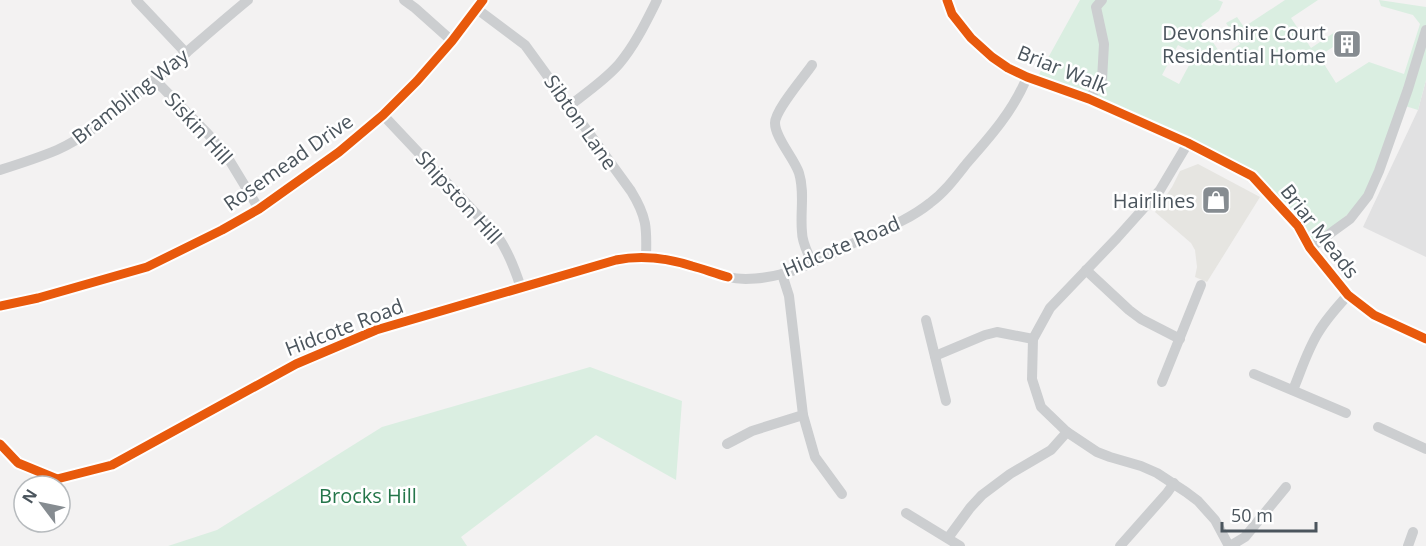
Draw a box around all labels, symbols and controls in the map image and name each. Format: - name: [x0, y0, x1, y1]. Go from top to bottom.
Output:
- place label: Devonshire Court Residential Home: [1162, 19, 1326, 69]
- building icon: Devonshire Court Residential Home: [1331, 28, 1363, 60]
- street label: Briar Walk: [1014, 39, 1113, 100]
- street label: Brambling Way: [66, 41, 195, 150]
- street label: Sibton Lane: [538, 69, 624, 175]
- street label: Siskin Hill: [159, 86, 239, 170]
- street label: Rosemead Drive: [218, 107, 358, 217]
- street label: Shipston Hill: [410, 145, 508, 249]
- street label: Briar Meads: [1275, 178, 1365, 284]
- shop icon: Hairlines: [1200, 184, 1232, 216]
- place label: Hairlines: [1113, 187, 1195, 214]
- street label: Hidcote Road: [778, 209, 904, 283]
- street label: Hidcote Road: [281, 292, 407, 362]
- north arrow: [12, 474, 72, 534]
- park label: Brocks Hill: [319, 482, 417, 509]
- text: N: [17, 485, 42, 507]
- scale bar: [1222, 495, 1316, 533]
- text: 50 m: [1231, 503, 1273, 527]

